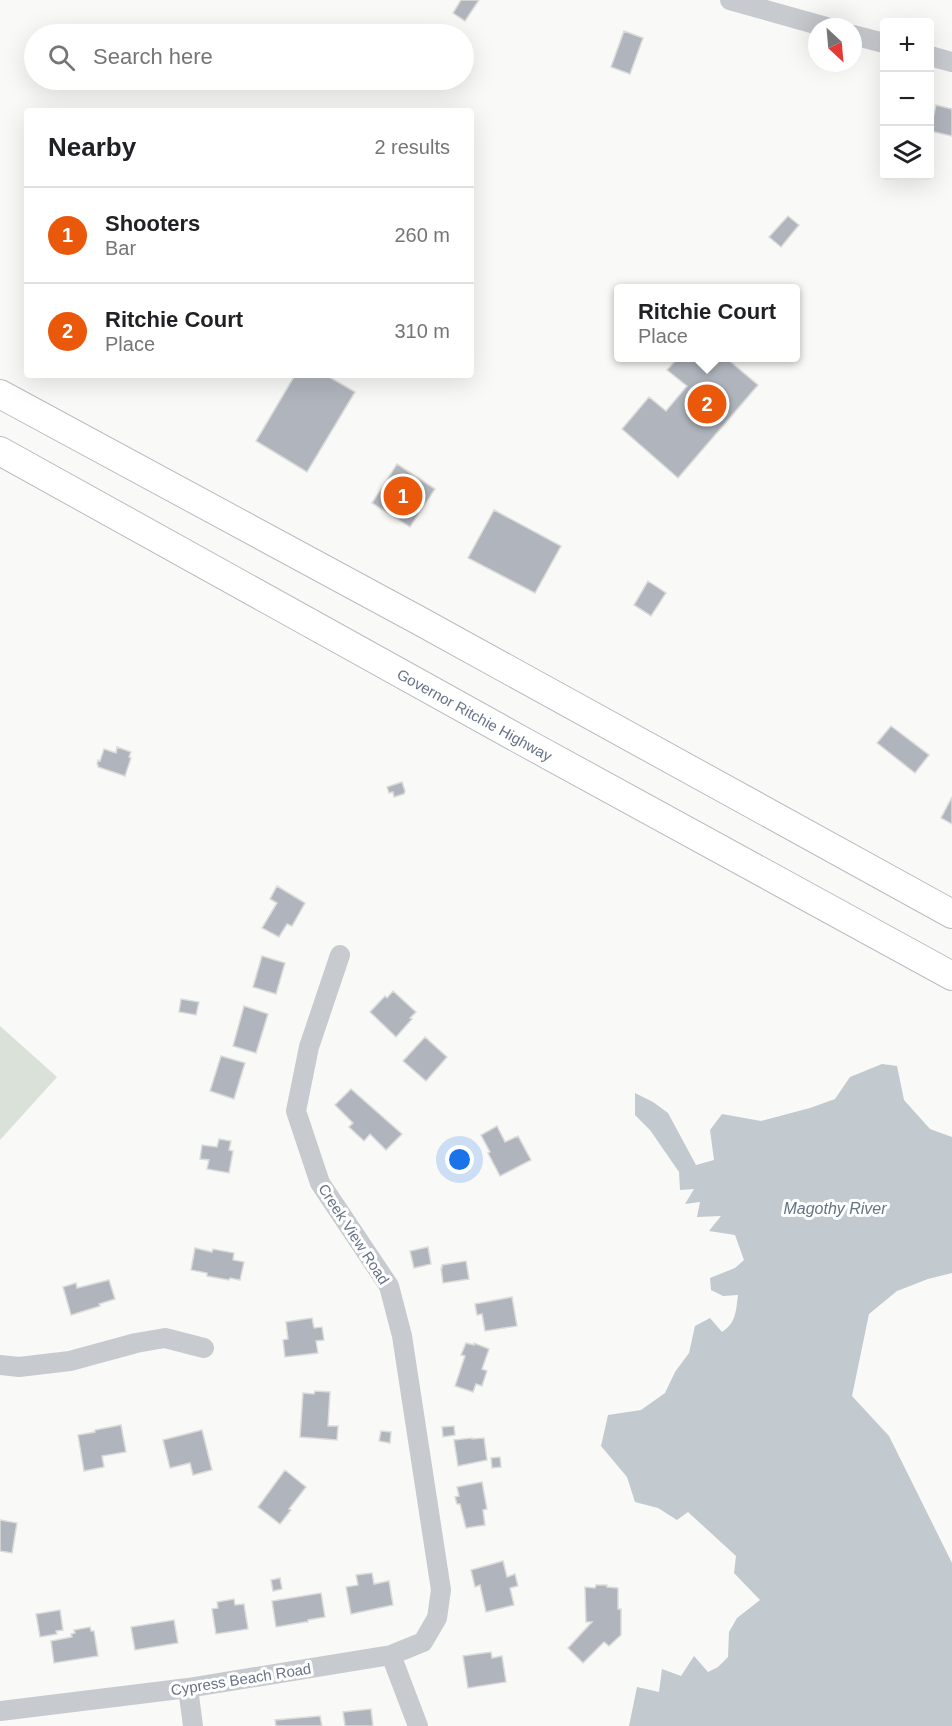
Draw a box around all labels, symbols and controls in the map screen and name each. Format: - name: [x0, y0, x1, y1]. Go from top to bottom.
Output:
- north arrow: [808, 18, 862, 72]
- map controls: [880, 18, 934, 180]
- button: +: [880, 18, 934, 72]
- search box: [24, 24, 474, 90]
- icon: search: [45, 41, 78, 74]
- text: Search here: [93, 44, 213, 69]
- button: −: [880, 72, 934, 126]
- button: layers: [880, 126, 934, 180]
- text: Nearby: [48, 132, 136, 162]
- text: 2 results: [374, 136, 450, 158]
- text: Shooters: [105, 211, 200, 236]
- text: 1: [62, 224, 73, 246]
- text: 260 m: [394, 224, 450, 246]
- text: Bar: [105, 237, 136, 259]
- popup: [614, 284, 800, 362]
- text: Ritchie Court: [638, 299, 776, 324]
- text: Ritchie Court: [105, 307, 243, 332]
- text: 2: [62, 320, 73, 342]
- text: 310 m: [394, 320, 450, 342]
- text: Place: [638, 325, 688, 347]
- text: Place: [105, 333, 155, 355]
- pin: 2: [688, 382, 726, 426]
- pin: 1: [384, 474, 422, 518]
- street label: Governor Ritchie Highway: [394, 665, 556, 764]
- your location: [445, 1145, 474, 1174]
- street label: Creek View Road: [315, 1181, 393, 1287]
- water label: Magothy River: [783, 1200, 887, 1217]
- street label: Cypress Beach Road: [170, 1660, 312, 1698]

